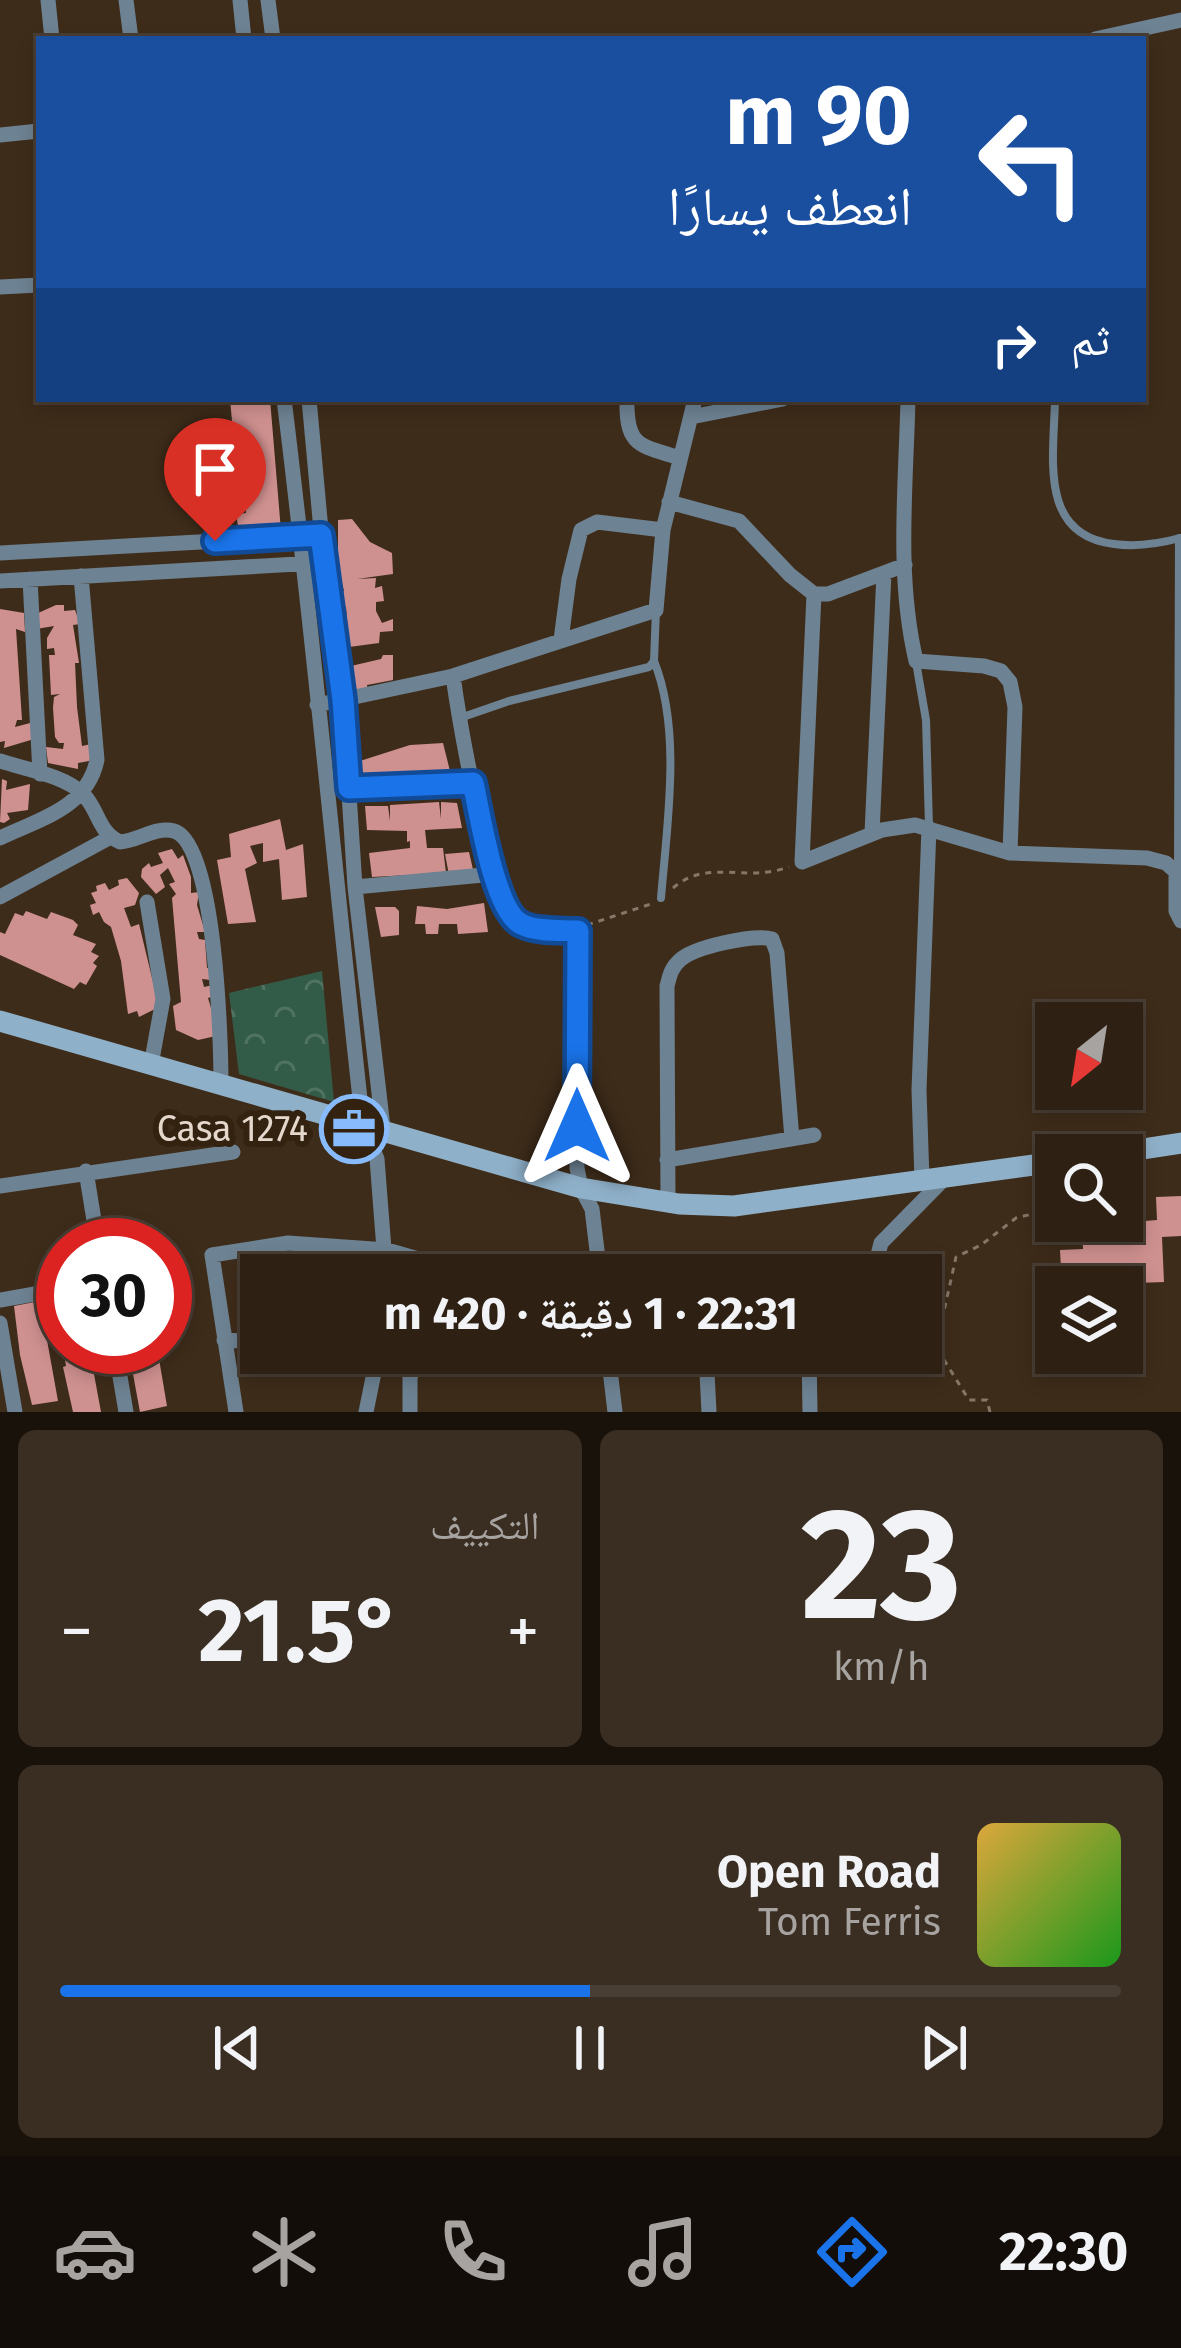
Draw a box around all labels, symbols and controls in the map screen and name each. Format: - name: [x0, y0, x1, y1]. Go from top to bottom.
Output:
- text: 90 m: [725, 65, 912, 166]
- icon: left: [954, 84, 1110, 240]
- text: انعطف يسارًا: [668, 175, 912, 239]
- icon: right: [981, 312, 1047, 378]
- text: ثم: [1071, 313, 1110, 367]
- pin: [164, 418, 266, 541]
- icon: arrive: [182, 436, 248, 502]
- north arrow: [1035, 1002, 1143, 1110]
- map controls: [1035, 1002, 1143, 1374]
- position arrow: [514, 1063, 640, 1189]
- office icon: Casa 1274: [319, 1094, 389, 1164]
- place label: Casa 1274: [157, 1107, 308, 1151]
- button: search: [1035, 1134, 1143, 1242]
- speed limit sign: 30: [36, 1218, 192, 1374]
- button: layers: [1035, 1266, 1143, 1374]
- text: 22:31 · 1 دقيقة · 420 m: [384, 1287, 798, 1341]
- text: 23: [801, 1472, 962, 1659]
- text: التكييف: [430, 1503, 540, 1549]
- text: 21.5°: [198, 1577, 401, 1685]
- text: −: [60, 1592, 93, 1671]
- text: +: [507, 1592, 539, 1671]
- text: km/h: [833, 1644, 930, 1690]
- text: Open Road: [717, 1845, 941, 1899]
- text: Tom Ferris: [758, 1899, 941, 1945]
- icon: previous: [204, 2015, 270, 2081]
- icon: pause: [557, 2015, 623, 2081]
- icon: next: [911, 2015, 977, 2081]
- icon: car: [53, 2210, 137, 2294]
- icon: climate: [242, 2210, 326, 2294]
- icon: phone: [431, 2210, 515, 2294]
- icon: music: [621, 2210, 705, 2294]
- icon: directions: [810, 2210, 894, 2294]
- text: 22:30: [999, 2220, 1128, 2284]

